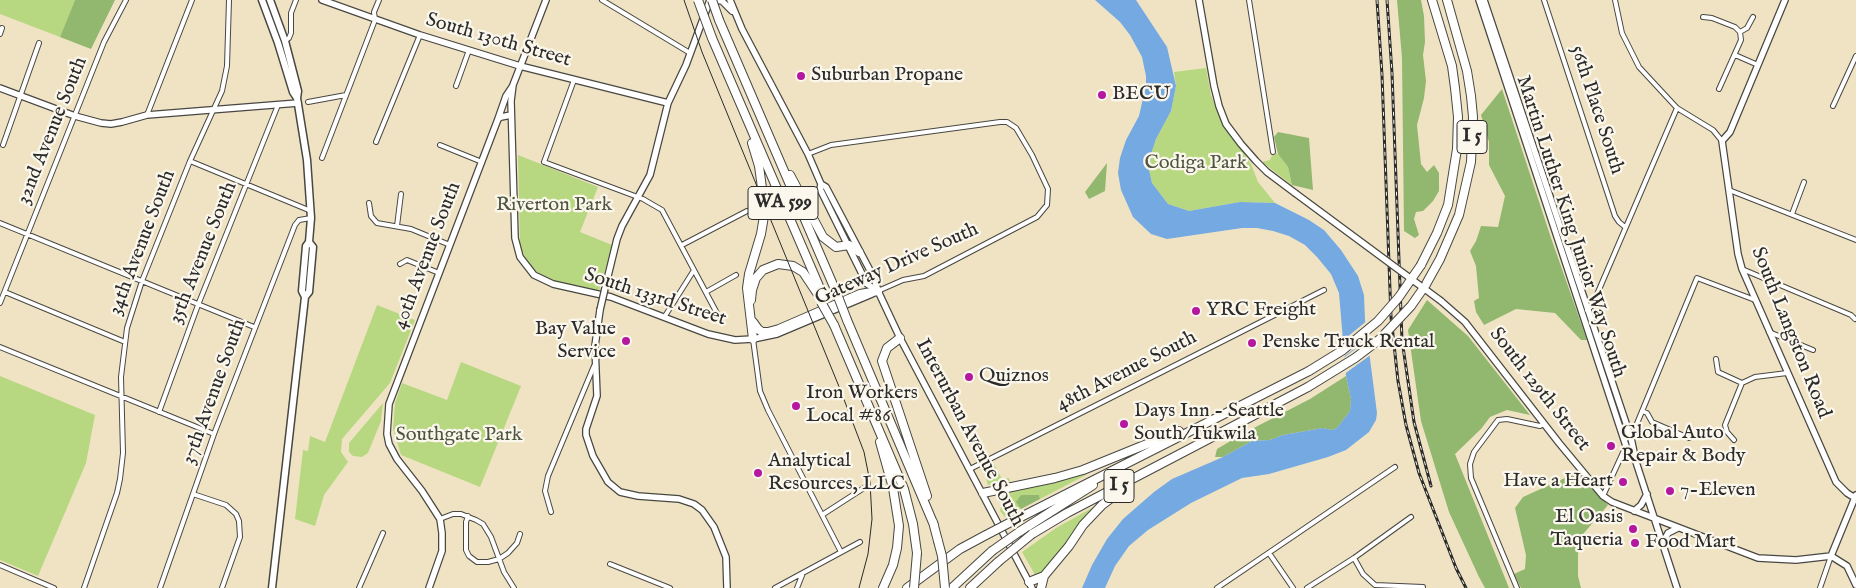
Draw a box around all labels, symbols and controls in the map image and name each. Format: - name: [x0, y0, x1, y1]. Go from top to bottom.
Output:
- street label: South 130th Street: [423, 9, 573, 73]
- street label: 56th Place South: [1564, 42, 1628, 178]
- street label: 32nd Avenue South: [12, 54, 94, 208]
- place label: Suburban Propane: [811, 64, 963, 88]
- marker: Suburban Propane: [795, 70, 807, 82]
- street label: Martin Luther King Junior Way South: [1510, 73, 1630, 381]
- place label: BECU: [1112, 83, 1170, 107]
- marker: BECU: [1096, 89, 1108, 101]
- road number: I 5: [1457, 120, 1487, 154]
- park label: Codiga Park: [1145, 152, 1247, 176]
- street label: 34th Avenue South: [104, 167, 182, 319]
- street label: 35th Avenue South: [165, 179, 243, 327]
- street label: 40th Avenue South: [389, 179, 467, 333]
- road number: WA 599: [748, 187, 818, 220]
- park label: Riverton Park: [496, 194, 612, 218]
- street label: Gateway Drive South: [812, 218, 982, 312]
- street label: South Langston Road: [1745, 244, 1835, 422]
- street label: South 133rd Street: [581, 264, 729, 332]
- place label: YRC Freight: [1206, 299, 1316, 323]
- marker: YRC Freight: [1190, 305, 1202, 317]
- street label: 37th Avenue South: [178, 316, 252, 468]
- place label: Bay Value Service: [535, 318, 616, 365]
- street label: South 129th Street: [1483, 323, 1595, 457]
- street label: 48th Avenue South: [1053, 326, 1201, 418]
- place label: Penske Truck Rental: [1262, 331, 1435, 355]
- marker: Bay Value Service: [620, 335, 632, 347]
- street label: Interurban Avenue South: [909, 335, 1029, 531]
- marker: Penske Truck Rental: [1246, 337, 1258, 349]
- place label: Quiznos: [979, 365, 1049, 389]
- marker: Quiznos: [963, 371, 975, 383]
- place label: Iron Workers Local #86: [806, 382, 918, 429]
- marker: Iron Workers Local #86: [790, 400, 802, 412]
- place label: Days Inn - Seattle South/Tukwila: [1134, 400, 1284, 447]
- marker: Days Inn - Seattle South/Tukwila: [1118, 418, 1130, 430]
- place label: Global Auto Repair & Body: [1621, 422, 1746, 469]
- park label: Southgate Park: [396, 424, 522, 448]
- marker: Global Auto Repair & Body: [1605, 440, 1617, 452]
- place label: Analytical Resources, LLC: [768, 450, 905, 497]
- marker: Analytical Resources, LLC: [752, 467, 764, 479]
- road number: I 5: [1104, 470, 1134, 502]
- place label: Have a Heart: [1503, 470, 1613, 494]
- marker: Have a Heart: [1617, 476, 1629, 488]
- place label: 7-Eleven: [1680, 479, 1756, 503]
- marker: 7-Eleven: [1664, 485, 1676, 497]
- place label: El Oasis Taqueria: [1551, 506, 1623, 553]
- marker: El Oasis Taqueria: [1627, 523, 1639, 535]
- place label: Food Mart: [1645, 531, 1736, 555]
- marker: Food Mart: [1629, 537, 1641, 549]

